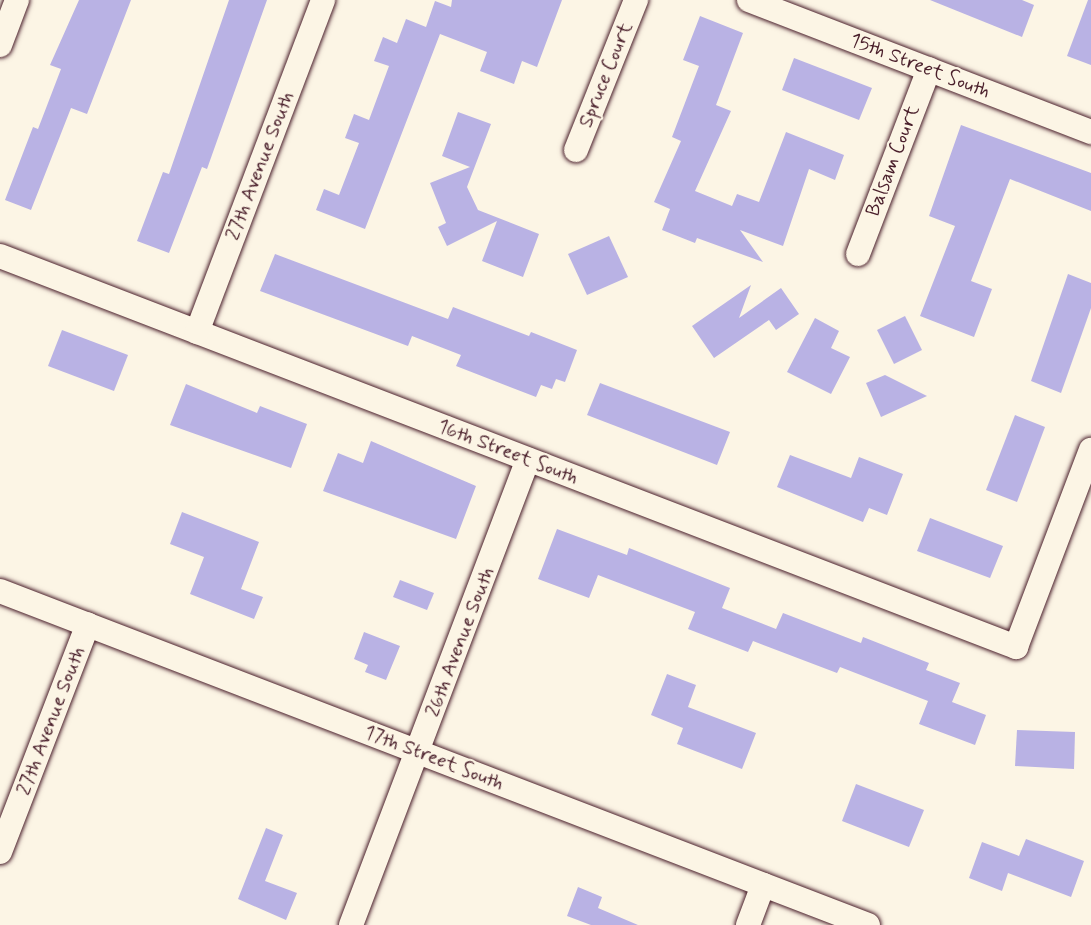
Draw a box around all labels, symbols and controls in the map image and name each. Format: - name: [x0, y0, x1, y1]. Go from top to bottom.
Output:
- street label: Spruce Court: [574, 20, 638, 130]
- street label: 15th Street South: [847, 28, 993, 104]
- street label: 27th Avenue South: [221, 90, 299, 242]
- street label: Balsam Court: [861, 103, 925, 219]
- street label: 16th Street South: [434, 414, 582, 490]
- street label: 26th Avenue South: [421, 566, 499, 718]
- street label: 27th Avenue South: [12, 645, 90, 797]
- street label: 17th Street South: [361, 720, 507, 796]

